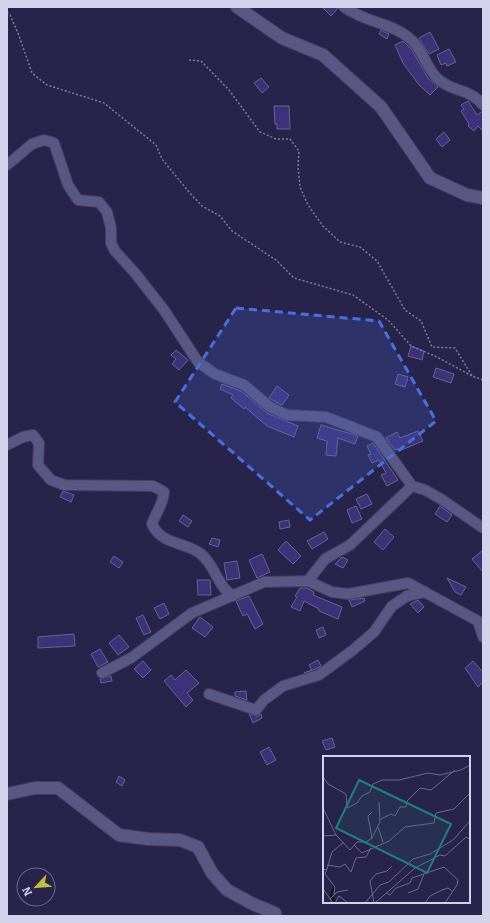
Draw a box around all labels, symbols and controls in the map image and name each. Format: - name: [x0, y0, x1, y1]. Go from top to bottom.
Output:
- inset map: [323, 756, 470, 903]
- north arrow: [16, 867, 56, 907]
- text: N: [20, 884, 35, 898]

